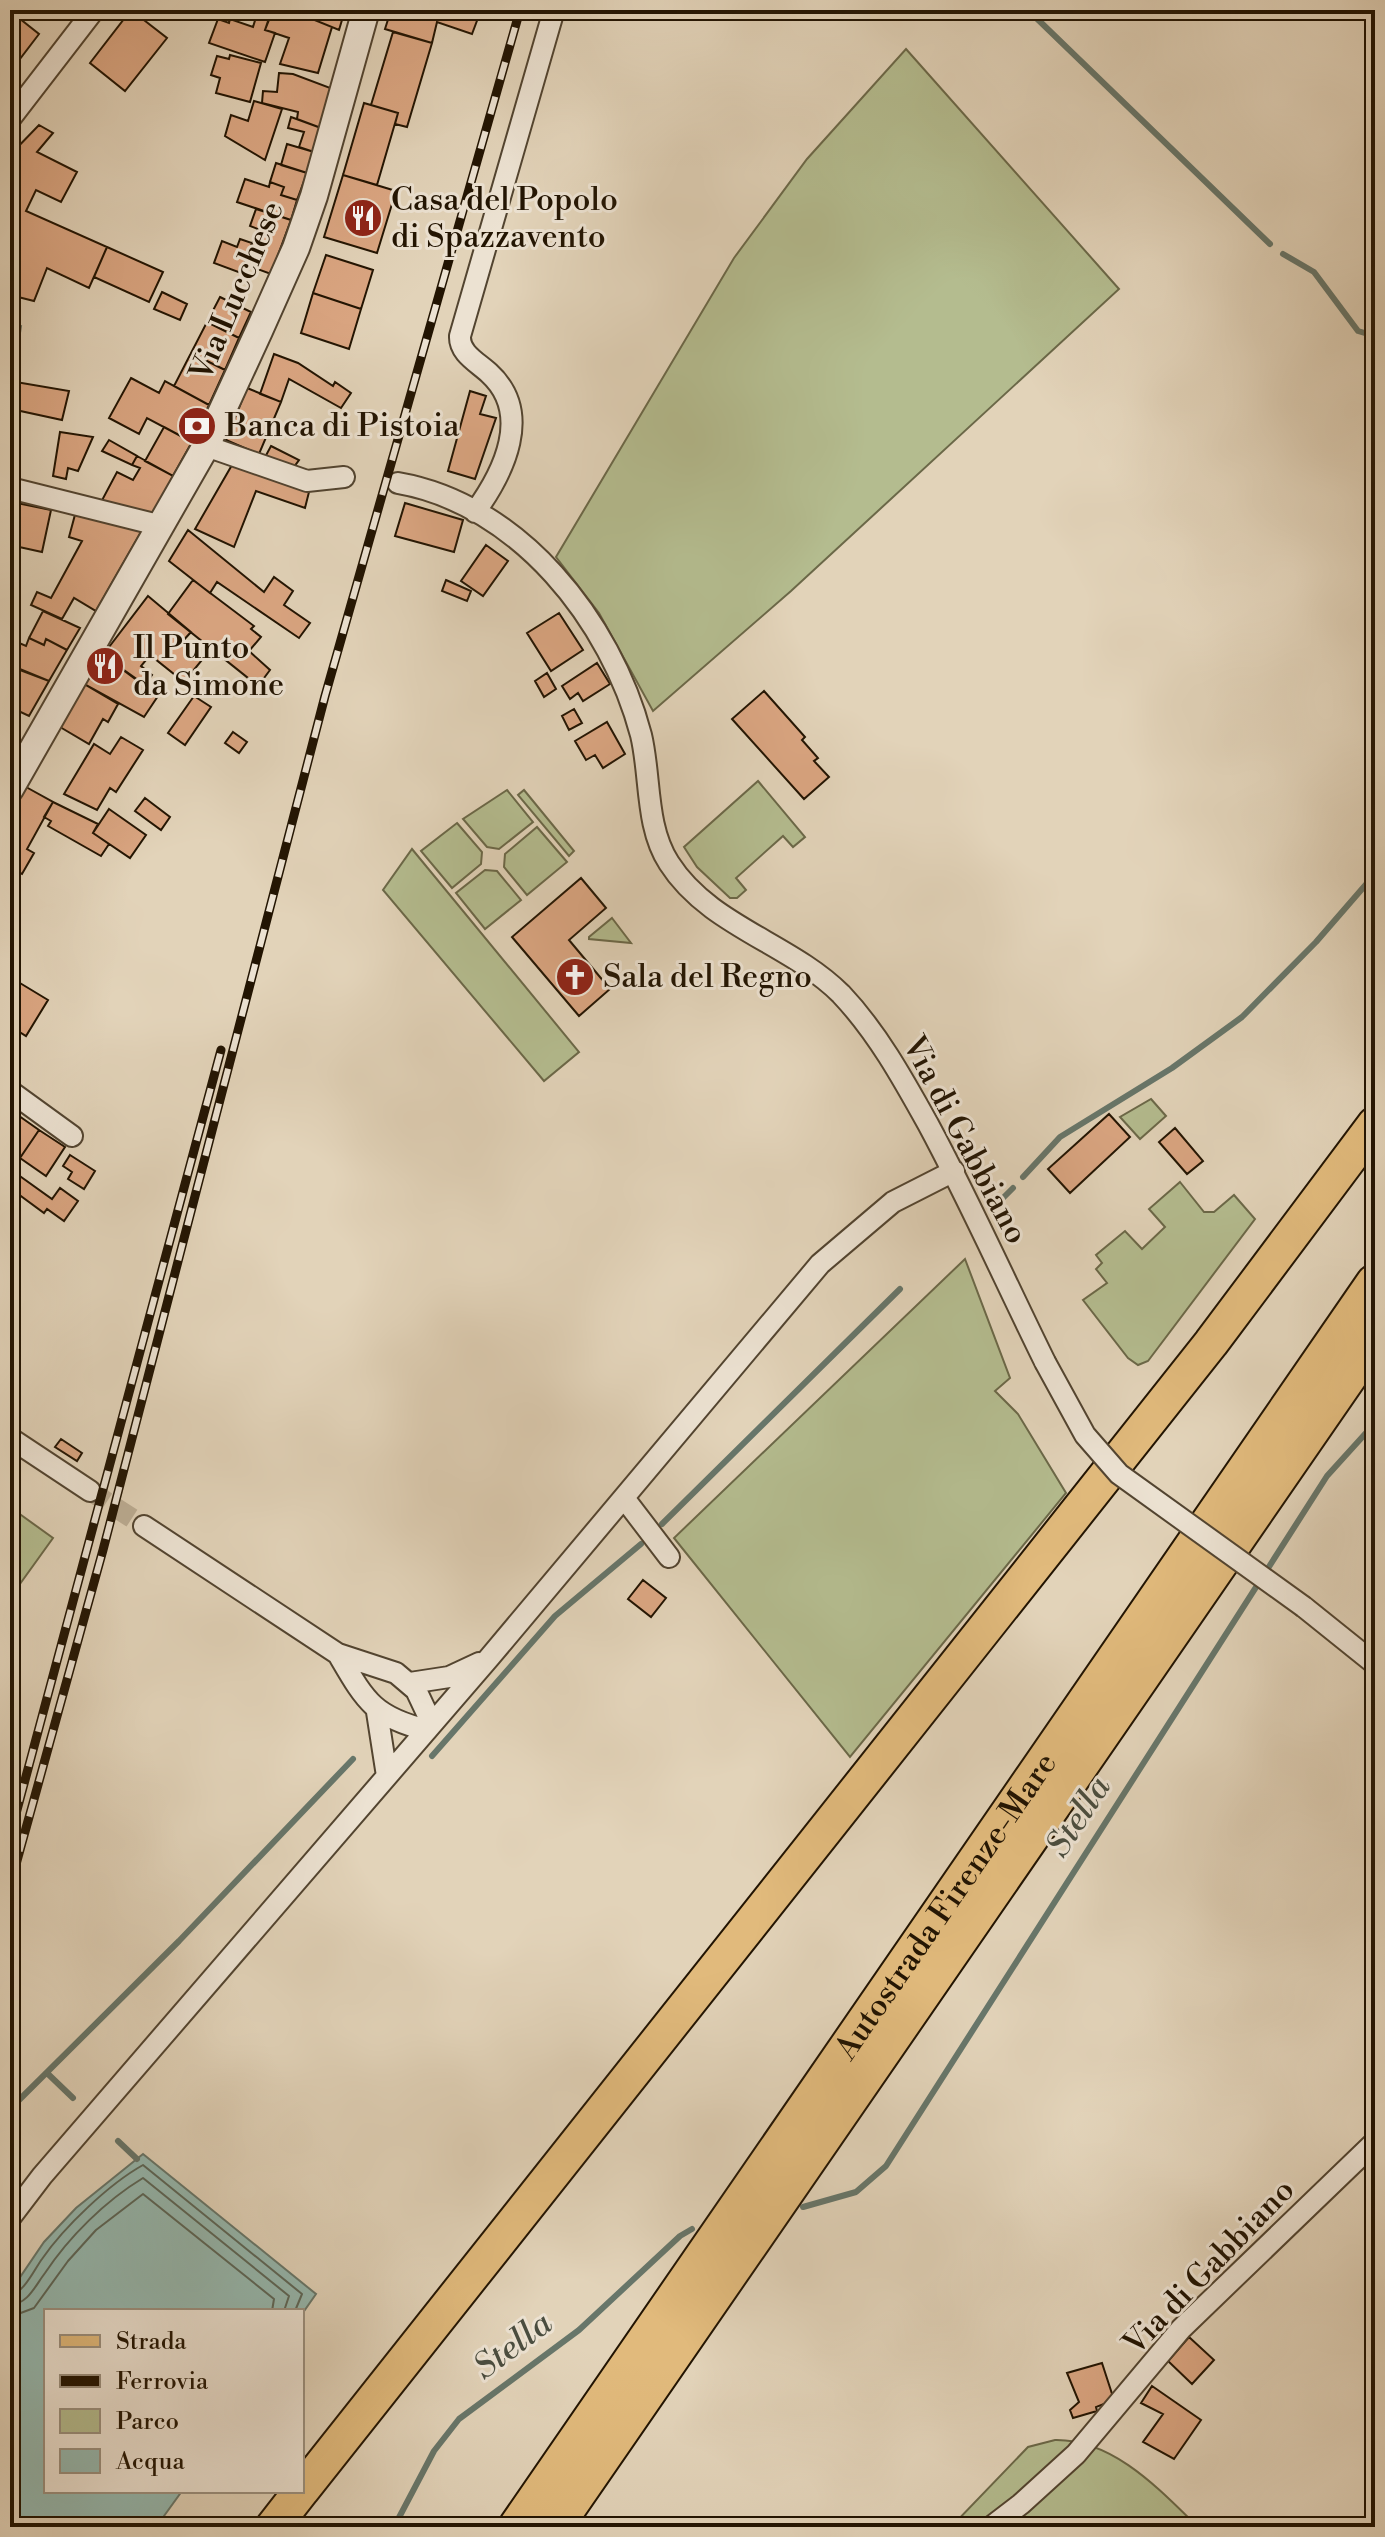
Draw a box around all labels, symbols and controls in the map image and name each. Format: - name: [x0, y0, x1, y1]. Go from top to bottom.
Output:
- place label: Casa del Popolo di Spazzavento: [391, 180, 618, 257]
- street label: Via Lucchese: [181, 195, 293, 388]
- restaurant icon: Casa del Popolo di Spazzavento: [342, 197, 384, 239]
- bank icon: Banca di Pistoia: [176, 405, 218, 447]
- place label: Banca di Pistoia: [224, 406, 460, 446]
- place label: Il Punto da Simone: [133, 628, 284, 705]
- restaurant icon: Il Punto da Simone: [84, 645, 126, 687]
- church icon: Sala del Regno: [554, 956, 596, 998]
- place label: Sala del Regno: [603, 957, 812, 997]
- street label: Via di Gabbiano: [893, 1028, 1037, 1251]
- street label: Autostrada Firenze-Mare: [826, 1745, 1066, 2068]
- water label: Stella: [1038, 1769, 1121, 1865]
- street label: Via di Gabbiano: [1114, 2170, 1303, 2364]
- water label: Stella: [465, 2303, 561, 2389]
- legend: [44, 2309, 304, 2493]
- text: Strada: [116, 2327, 187, 2357]
- text: Ferrovia: [116, 2367, 209, 2397]
- text: Parco: [116, 2407, 179, 2437]
- text: Acqua: [115, 2447, 185, 2477]

